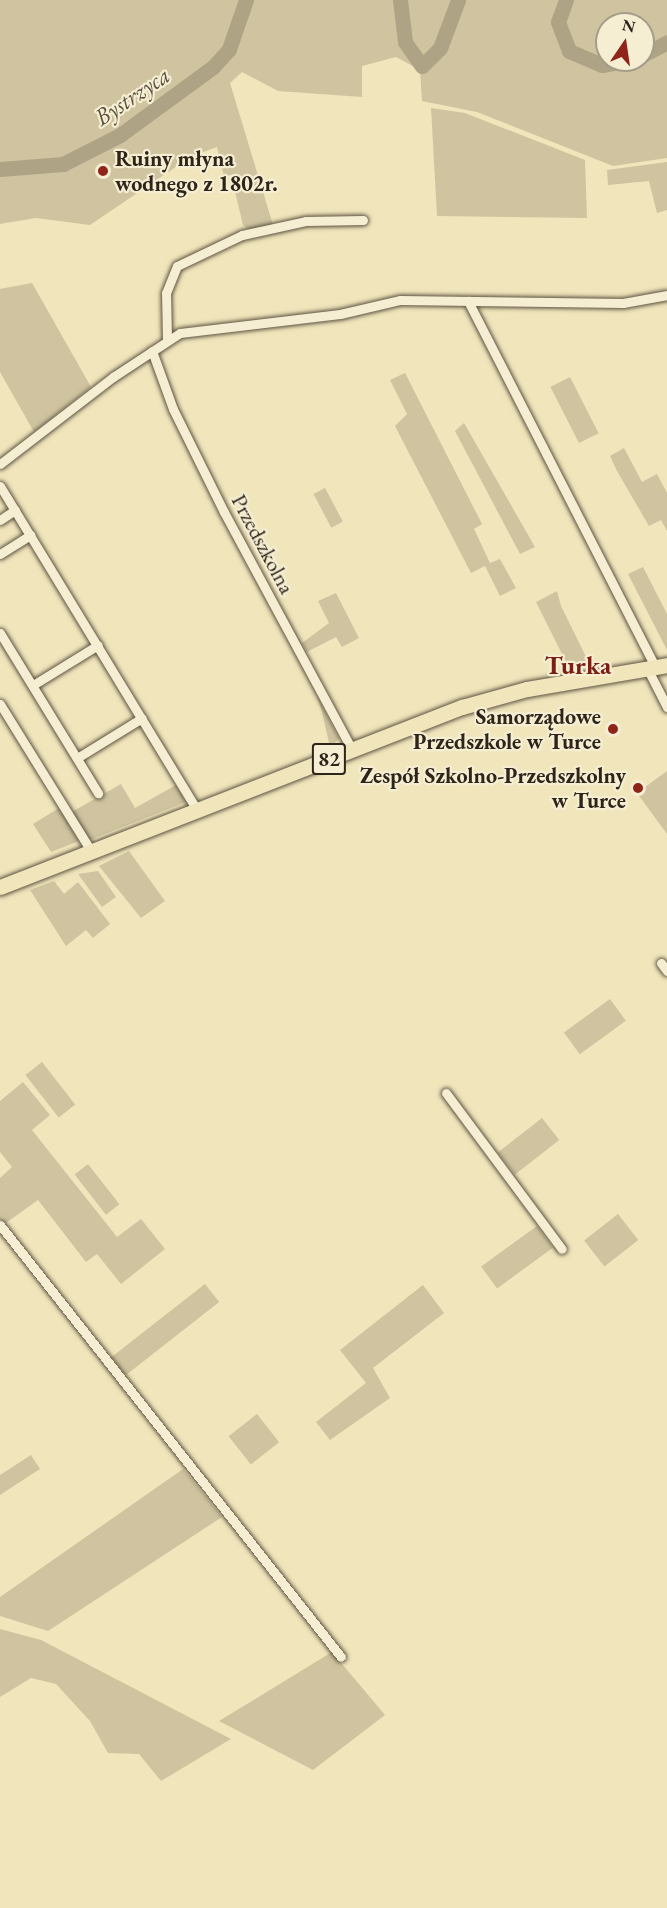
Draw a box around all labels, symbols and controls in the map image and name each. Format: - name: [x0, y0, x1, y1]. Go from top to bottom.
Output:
- north arrow: [595, 12, 655, 72]
- text: N: [620, 14, 637, 38]
- water label: Bystrzyca: [89, 60, 175, 132]
- place label: Ruiny młyna wodnego z 1802r.: [115, 145, 278, 196]
- marker: Ruiny młyna wodnego z 1802r.: [96, 164, 110, 178]
- street label: Przedszkolna: [226, 490, 300, 598]
- district label: Turka: [545, 650, 611, 682]
- place label: Samorządowe Przedszkole w Turce: [413, 703, 601, 754]
- marker: Samorządowe Przedszkole w Turce: [606, 722, 620, 736]
- road number: 82: [311, 741, 347, 777]
- place label: Zespół Szkolno-Przedszkolny w Turce: [360, 762, 626, 813]
- marker: Zespół Szkolno-Przedszkolny w Turce: [631, 781, 645, 795]

